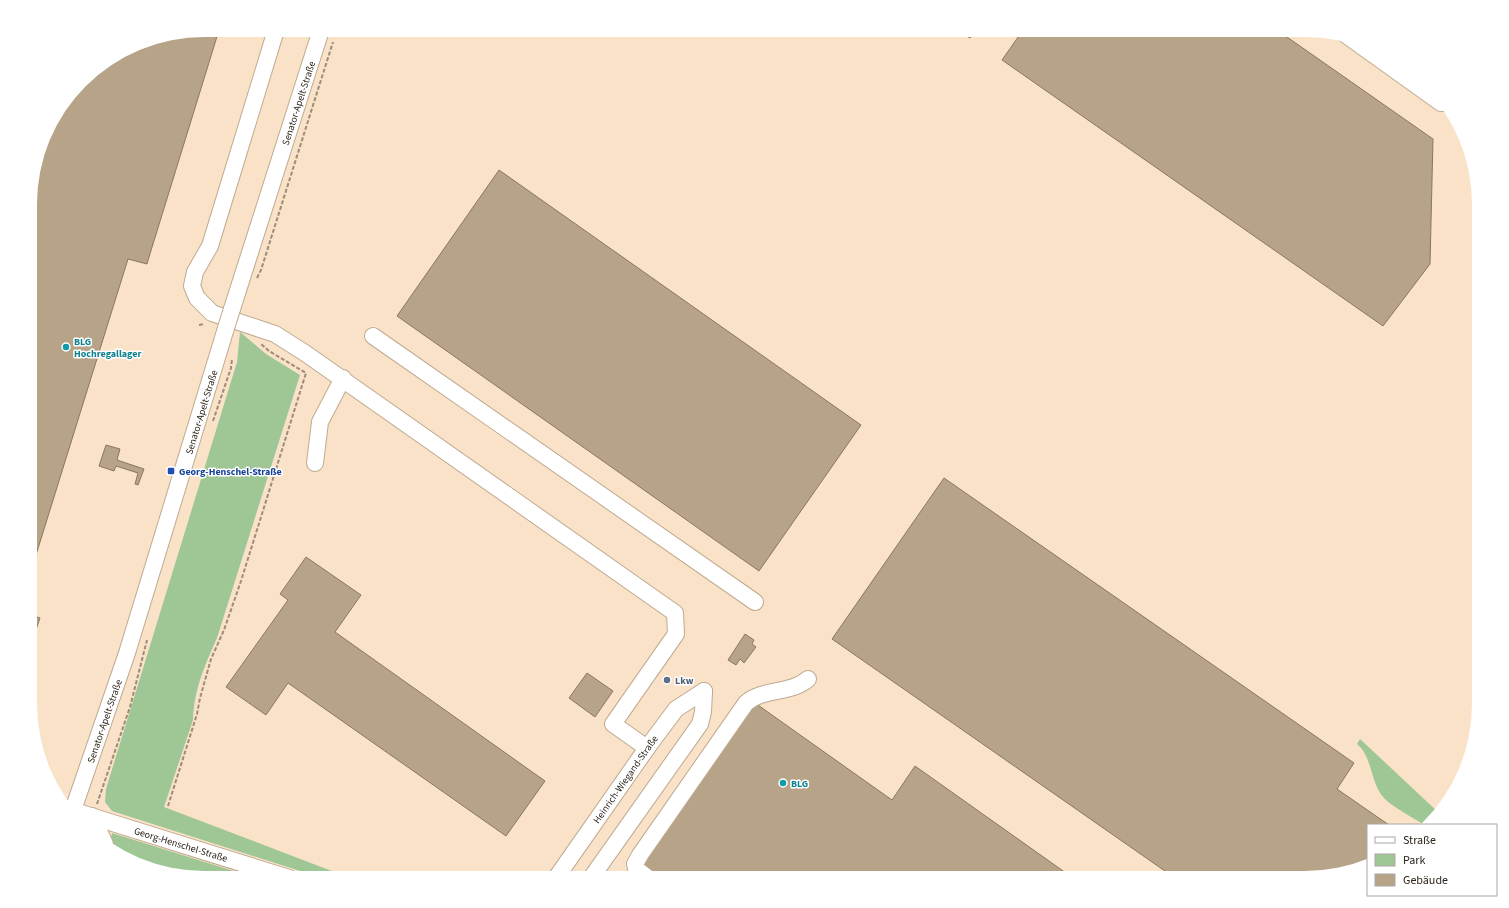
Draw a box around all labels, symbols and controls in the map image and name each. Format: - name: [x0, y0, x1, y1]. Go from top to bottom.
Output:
- street label: Senator-Apelt-Straße: [279, 59, 319, 147]
- place label: BLG Hochregallager: [74, 335, 141, 361]
- marker: BLG Hochregallager: [61, 342, 71, 352]
- street label: Senator-Apelt-Straße: [182, 368, 221, 456]
- place label: Georg-Henschel-Straße: [179, 465, 282, 479]
- marker: Georg-Henschel-Straße: [166, 466, 176, 476]
- place label: Lkw: [675, 674, 694, 688]
- marker: Lkw: [662, 675, 672, 685]
- street label: Senator-Apelt-Straße: [84, 678, 126, 765]
- street label: Heinrich-Wiegand-Straße: [590, 733, 662, 827]
- place label: BLG: [791, 777, 808, 791]
- marker: BLG: [778, 778, 788, 788]
- street label: Georg-Henschel-Straße: [132, 824, 229, 866]
- legend: [1367, 824, 1497, 896]
- text: Straße: [1403, 832, 1436, 849]
- text: Park: [1403, 852, 1425, 869]
- text: Gebäude: [1403, 872, 1448, 889]

